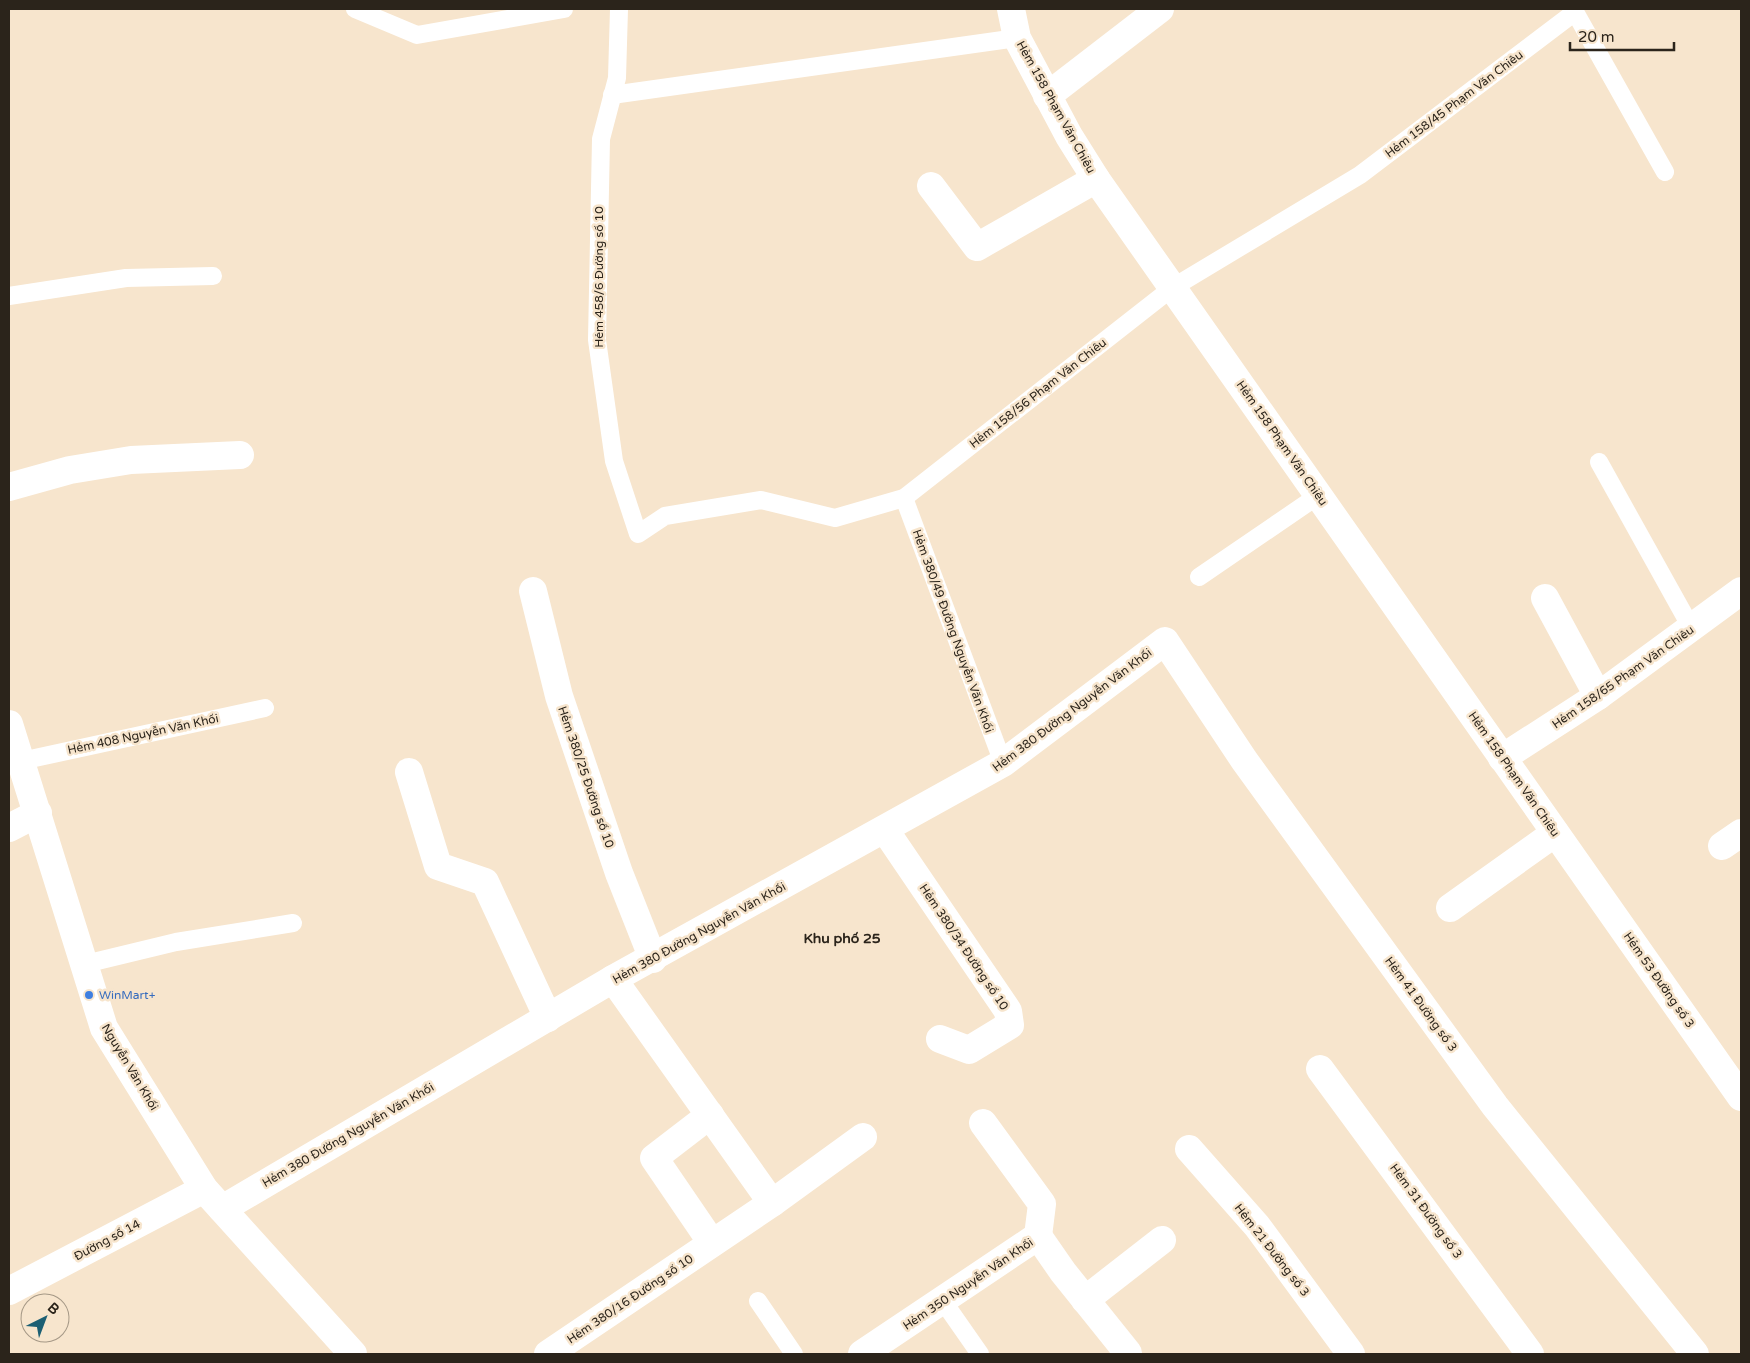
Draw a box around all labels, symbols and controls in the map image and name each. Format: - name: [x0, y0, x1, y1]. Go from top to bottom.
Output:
- scale bar: [1570, 20, 1674, 52]
- text: 20 m: [1578, 28, 1615, 46]
- street label: Hẻm 158 Phạm Văn Chiêu: [1014, 38, 1098, 176]
- street label: Hẻm 158/45 Phạm Văn Chiêu: [1382, 48, 1526, 160]
- street label: Hẻm 458/6 Đường số 10: [592, 206, 606, 348]
- street label: Hẻm 158/56 Phạm Văn Chiêu: [967, 335, 1109, 451]
- street label: Hẻm 158 Phạm Văn Chiêu: [1233, 378, 1331, 508]
- street label: Hẻm 380/49 Đường Nguyễn Văn Khối: [910, 527, 996, 735]
- street label: Hẻm 158/65 Phạm Văn Chiêu: [1549, 623, 1697, 731]
- street label: Hẻm 380 Đường Nguyễn Văn Khối: [990, 646, 1154, 774]
- street label: Hẻm 380/25 Đường số 10: [555, 704, 617, 850]
- street label: Hẻm 158 Phạm Văn Chiêu: [1465, 709, 1563, 839]
- street label: Hẻm 408 Nguyễn Văn Khối: [66, 711, 220, 757]
- street label: Hẻm 380 Đường Nguyễn Văn Khối: [610, 879, 788, 987]
- street label: Hẻm 380/34 Đường số 10: [917, 881, 1012, 1013]
- district label: Khu phố 25: [803, 930, 881, 947]
- street label: Hẻm 53 Đường số 3: [1621, 930, 1697, 1030]
- street label: Hẻm 41 Đường số 3: [1382, 954, 1460, 1054]
- place label: WinMart+: [99, 988, 156, 1002]
- marker: WinMart+: [83, 989, 95, 1001]
- street label: Nguyễn Văn Khối: [99, 1021, 161, 1113]
- street label: Hẻm 380 Đường Nguyễn Văn Khối: [260, 1080, 436, 1190]
- street label: Hẻm 31 Đường số 3: [1387, 1161, 1465, 1261]
- street label: Hẻm 21 Đường số 3: [1232, 1201, 1312, 1299]
- street label: Đường số 14: [72, 1216, 143, 1263]
- street label: Hẻm 350 Nguyễn Văn Khối: [900, 1235, 1036, 1333]
- street label: Hẻm 380/16 Đường số 10: [564, 1251, 696, 1346]
- north arrow: [20, 1293, 70, 1343]
- text: B: [44, 1299, 63, 1318]

